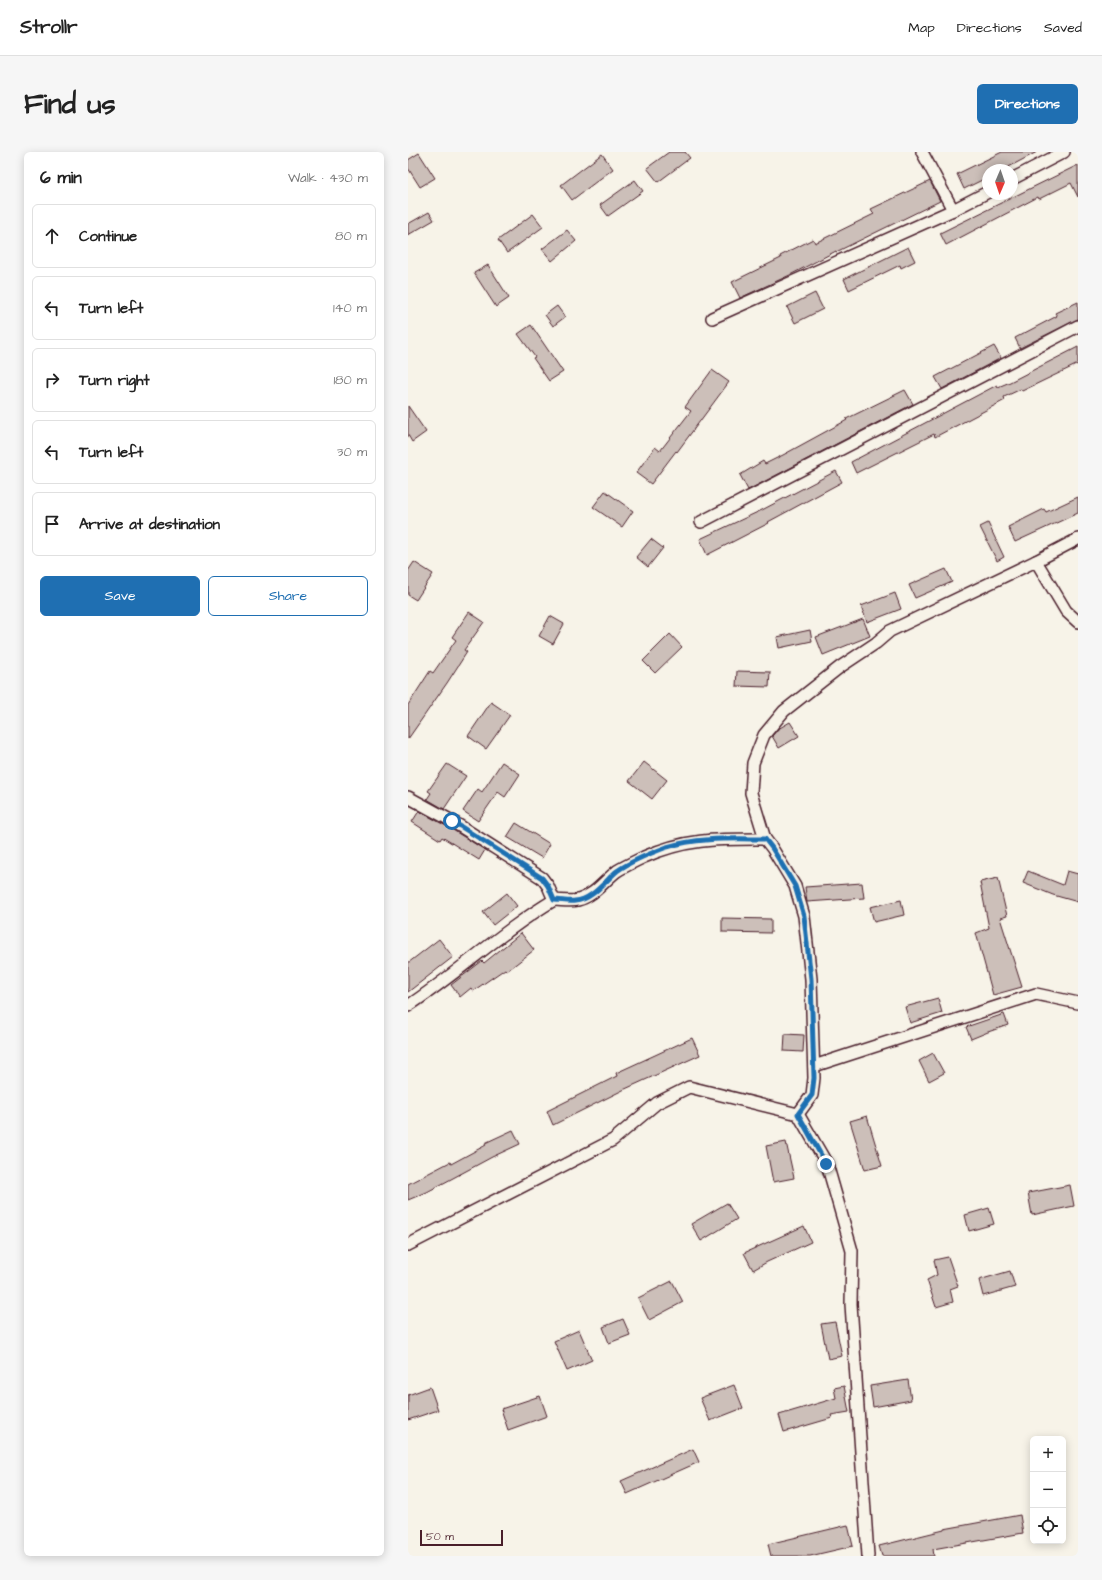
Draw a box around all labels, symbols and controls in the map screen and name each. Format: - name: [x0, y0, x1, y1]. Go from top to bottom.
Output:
- text: Strollr: [20, 14, 78, 41]
- text: Map: [908, 18, 935, 38]
- text: Directions: [957, 18, 1022, 38]
- text: Saved: [1044, 18, 1082, 38]
- button: Directions: [977, 84, 1078, 124]
- text: Find us: [24, 85, 115, 124]
- north arrow: [982, 164, 1018, 200]
- text: 6 min: [40, 166, 82, 190]
- text: Walk · 430 m: [288, 169, 368, 187]
- icon: ahead: [41, 225, 63, 247]
- text: Continue: [79, 226, 137, 247]
- text: 80 m: [335, 227, 367, 245]
- icon: left: [41, 297, 63, 319]
- text: Turn left: [79, 298, 143, 319]
- text: 140 m: [333, 299, 367, 317]
- icon: right: [41, 369, 63, 391]
- text: Turn right: [79, 370, 150, 391]
- text: 180 m: [333, 371, 367, 389]
- icon: left: [41, 441, 63, 463]
- text: Turn left: [79, 442, 143, 463]
- text: 30 m: [337, 443, 367, 461]
- icon: arrive: [41, 513, 63, 535]
- text: Arrive at destination: [79, 514, 220, 535]
- button: Save: [40, 576, 200, 616]
- button: Share: [208, 576, 368, 616]
- route start: [443, 812, 461, 830]
- route end: [817, 1155, 835, 1173]
- map controls: [1030, 1436, 1066, 1544]
- button: +: [1030, 1436, 1066, 1472]
- button: −: [1030, 1472, 1066, 1508]
- button: locate: [1030, 1508, 1066, 1544]
- scale bar: [420, 1528, 503, 1547]
- text: 50 m: [426, 1529, 454, 1544]

